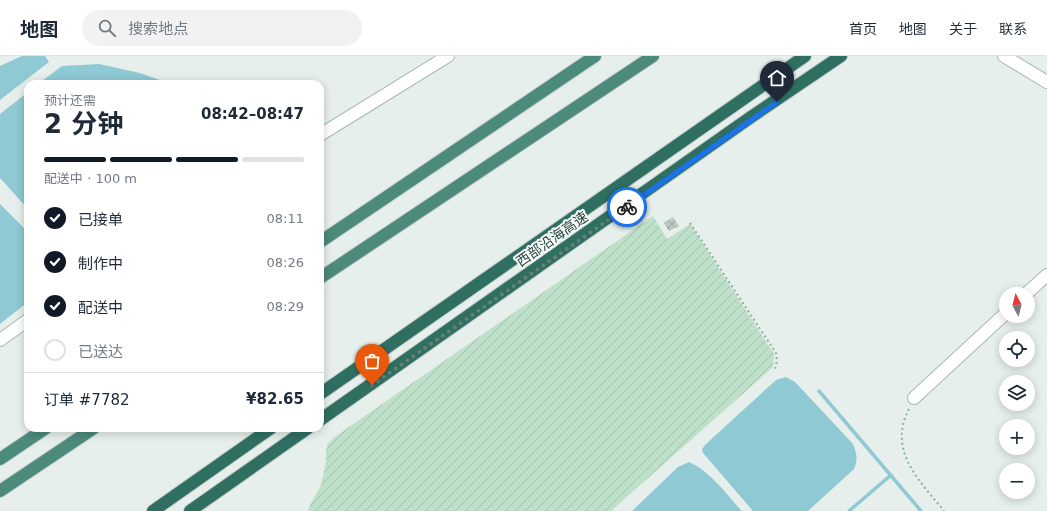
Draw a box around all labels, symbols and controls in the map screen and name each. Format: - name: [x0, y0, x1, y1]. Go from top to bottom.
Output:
- search box: [82, 10, 362, 46]
- icon: search: [96, 17, 118, 39]
- text: 地图: [20, 18, 58, 40]
- text: 搜索地点: [128, 20, 188, 38]
- text: 首页: [849, 21, 877, 37]
- text: 地图: [899, 21, 927, 37]
- text: 关于: [949, 21, 977, 37]
- text: 联系: [999, 21, 1027, 37]
- pin: [760, 61, 794, 102]
- icon: home: [766, 67, 788, 89]
- text: 预计还需: [44, 93, 96, 108]
- text: 08:42–08:47: [201, 105, 304, 123]
- text: 2 分钟: [44, 109, 123, 139]
- text: 配送中 · 100 m: [44, 171, 137, 186]
- courier: [607, 187, 647, 227]
- icon: bike: [616, 196, 638, 218]
- icon: check: [44, 207, 66, 229]
- street label: 西部沿海高速: [513, 208, 591, 270]
- text: 已接单: [78, 211, 123, 229]
- text: 08:11: [267, 211, 304, 226]
- icon: check: [44, 251, 66, 273]
- text: 制作中: [78, 255, 123, 273]
- text: 08:26: [267, 255, 304, 270]
- north arrow: [999, 287, 1035, 323]
- map controls: [999, 287, 1035, 499]
- icon: check: [44, 295, 66, 317]
- text: 配送中: [78, 299, 123, 317]
- text: 08:29: [267, 299, 304, 314]
- button: locate: [999, 331, 1035, 367]
- text: 已送达: [78, 343, 123, 361]
- pin: [355, 344, 389, 385]
- icon: bag: [361, 350, 383, 372]
- button: layers: [999, 375, 1035, 411]
- text: ¥82.65: [246, 390, 304, 408]
- text: 订单 #7782: [44, 391, 130, 409]
- button: +: [999, 419, 1035, 455]
- button: −: [999, 463, 1035, 499]

